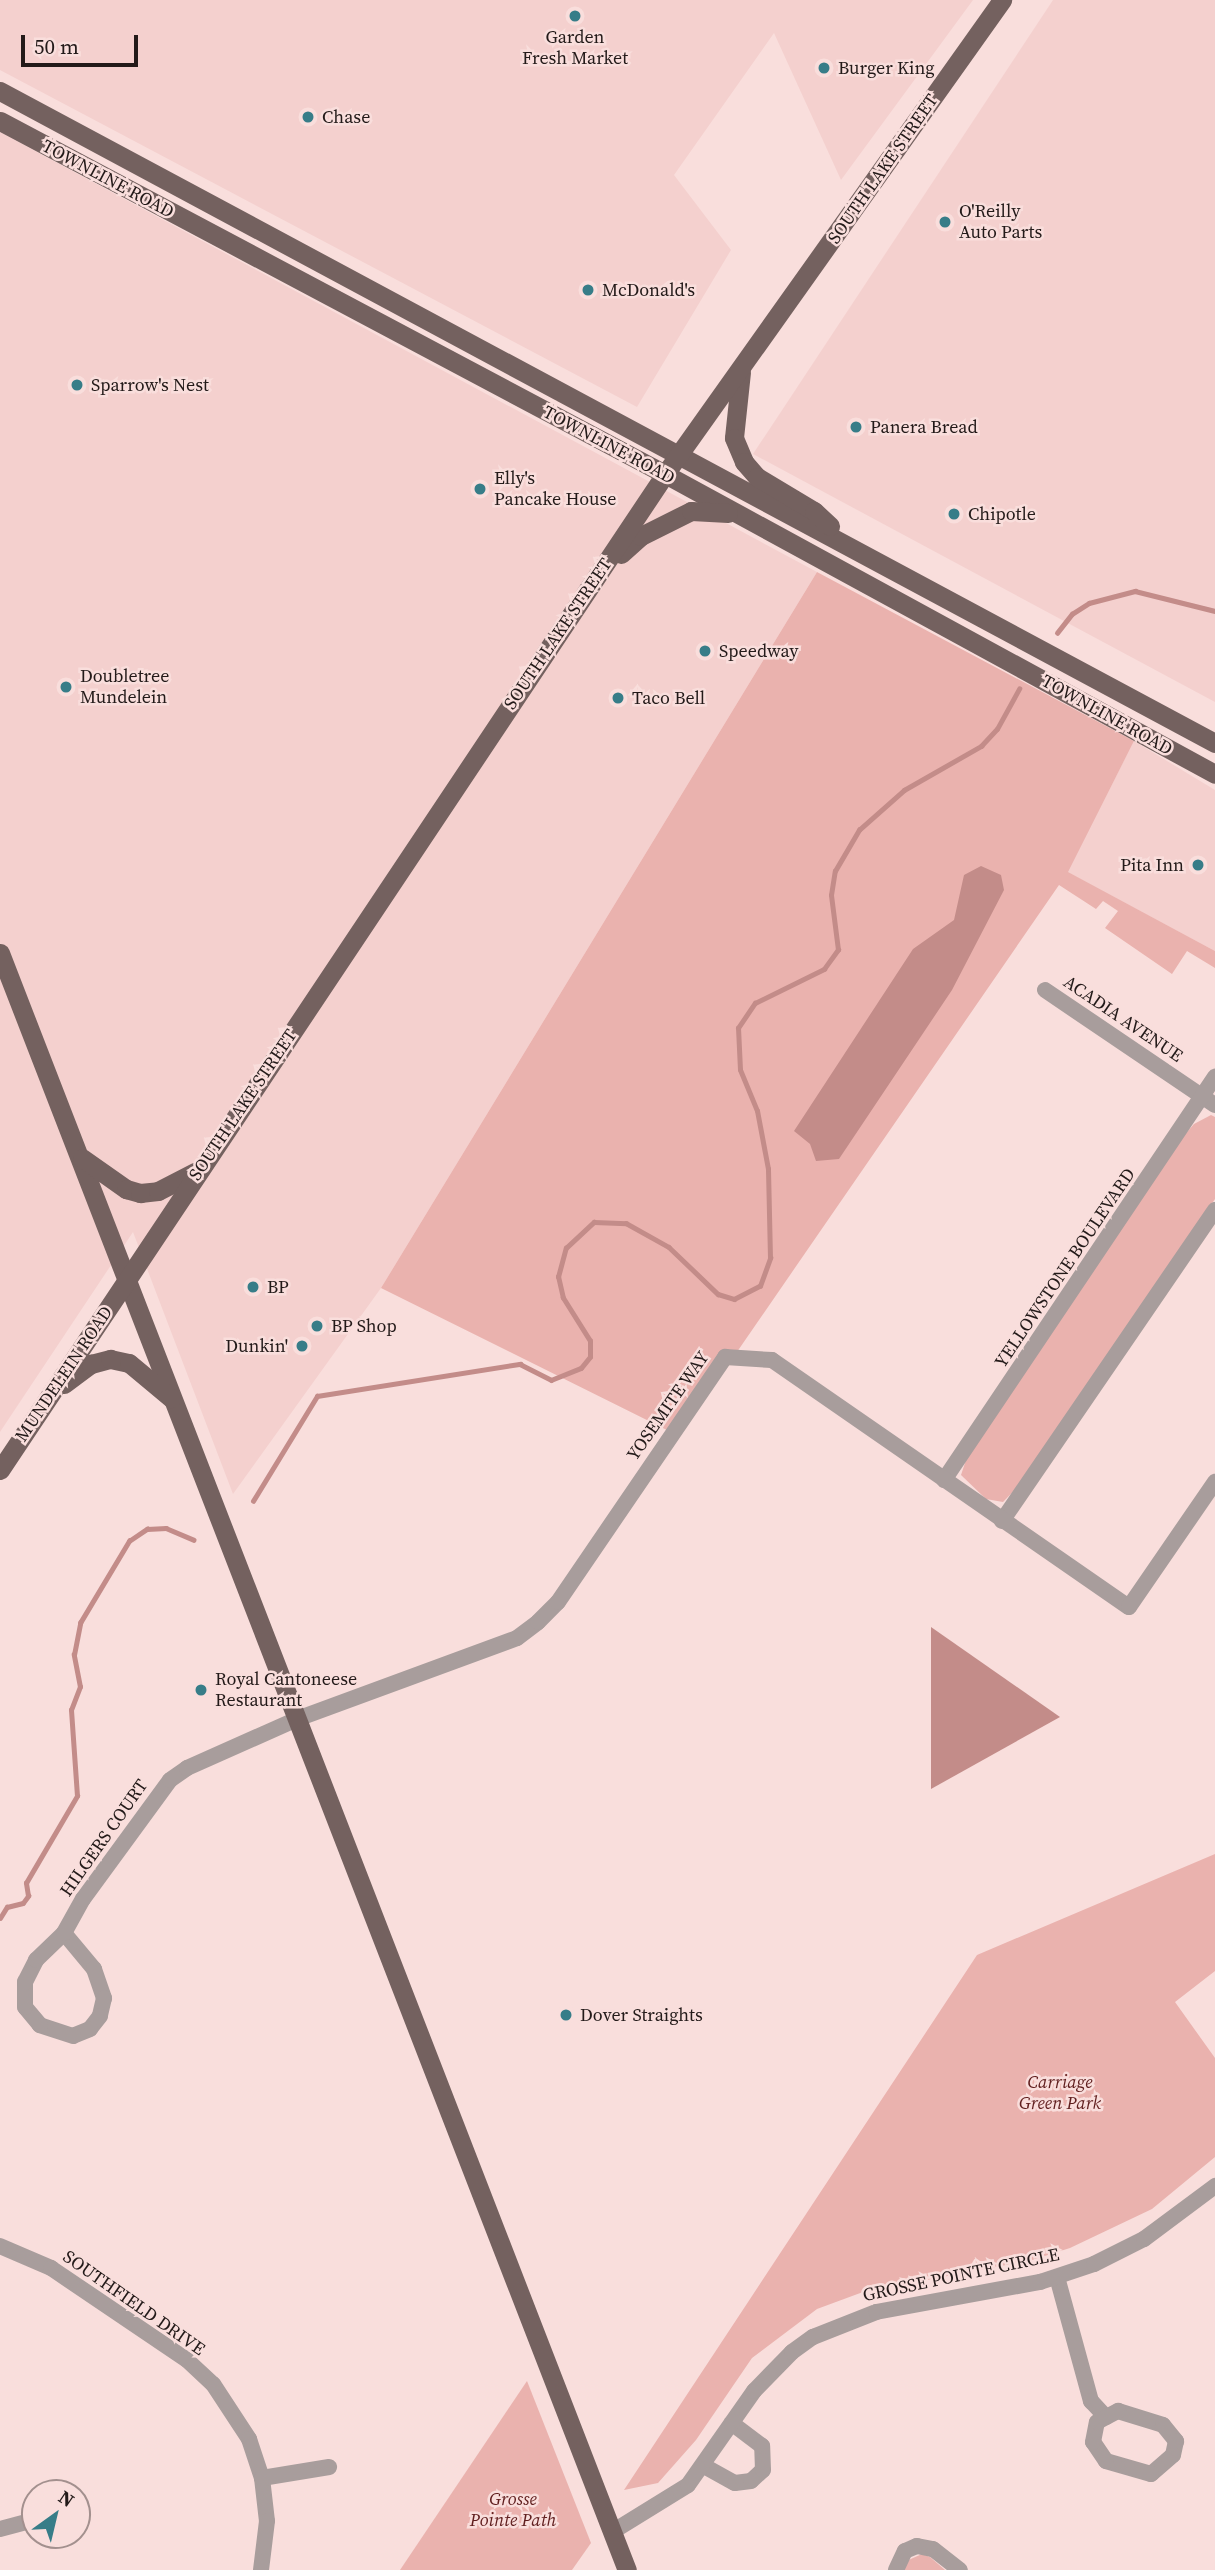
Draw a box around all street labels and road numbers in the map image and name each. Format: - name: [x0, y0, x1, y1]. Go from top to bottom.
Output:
- street label: SOUTH LAKE STREET: [823, 90, 943, 248]
- street label: TOWNLINE ROAD: [38, 135, 178, 223]
- street label: TOWNLINE ROAD: [539, 401, 679, 489]
- street label: SOUTH LAKE STREET: [499, 554, 617, 714]
- street label: TOWNLINE ROAD: [1038, 670, 1176, 760]
- street label: ACADIA AVENUE: [1059, 971, 1187, 1067]
- street label: SOUTH LAKE STREET: [184, 1025, 302, 1185]
- street label: YELLOWSTONE BOULEVARD: [990, 1164, 1140, 1372]
- street label: MUNDELEIN ROAD: [11, 1302, 117, 1446]
- street label: YOSEMITE WAY: [622, 1347, 714, 1465]
- street label: HILGERS COURT: [56, 1775, 152, 1901]
- street label: GROSSE POINTE CIRCLE: [861, 2244, 1061, 2306]
- street label: SOUTHFIELD DRIVE: [59, 2246, 209, 2360]

